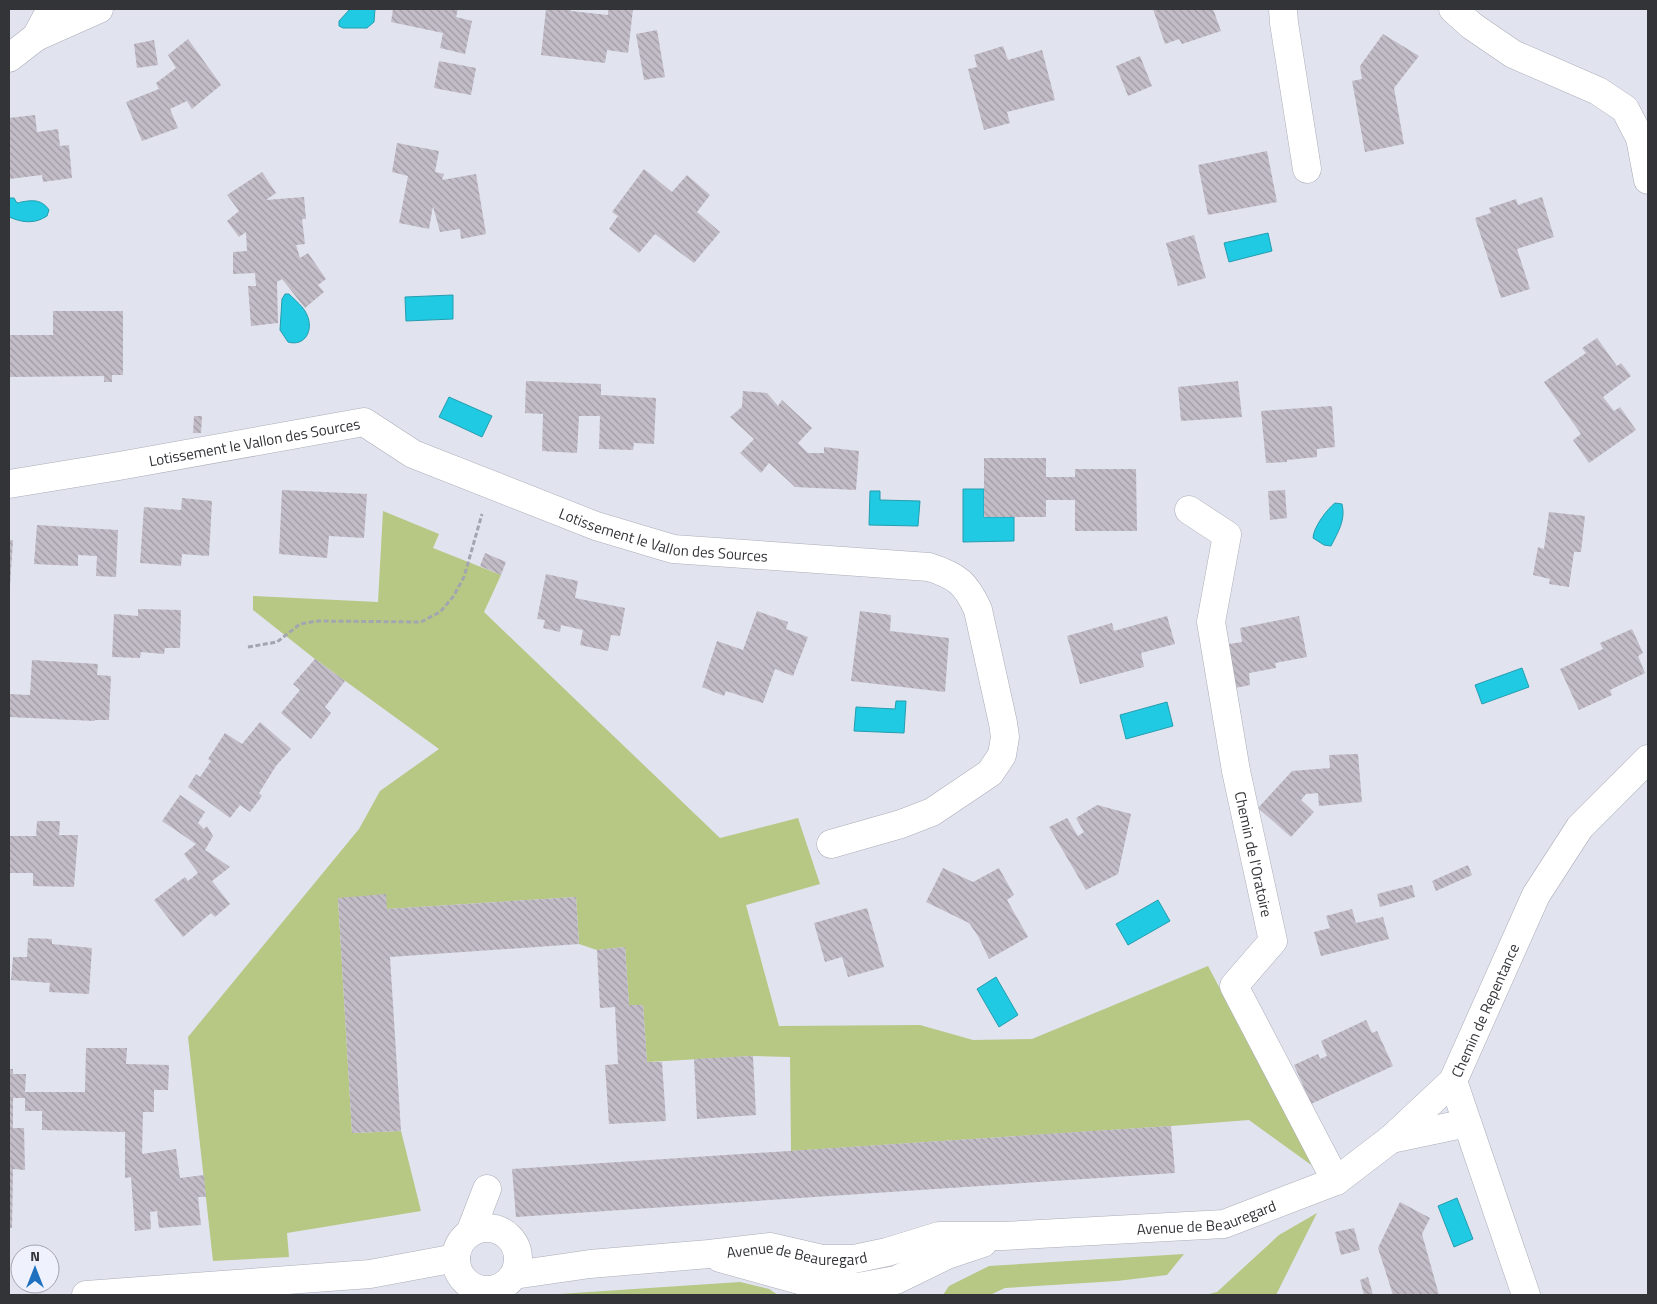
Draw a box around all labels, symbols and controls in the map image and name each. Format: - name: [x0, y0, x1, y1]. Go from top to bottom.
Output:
- street label: Lotissement le Vallon des Sources: [147, 411, 362, 472]
- street label: Lotissement le Vallon des Sources: [556, 501, 769, 567]
- street label: Chemin de l'Oratoire: [1229, 789, 1279, 919]
- street label: Chemin de Repentance: [1445, 939, 1525, 1081]
- street label: Avenue de Beauregard: [1136, 1194, 1279, 1240]
- street label: Avenue de Beauregard: [725, 1235, 869, 1271]
- north arrow: [10, 1244, 60, 1294]
- text: N: [30, 1245, 40, 1266]

